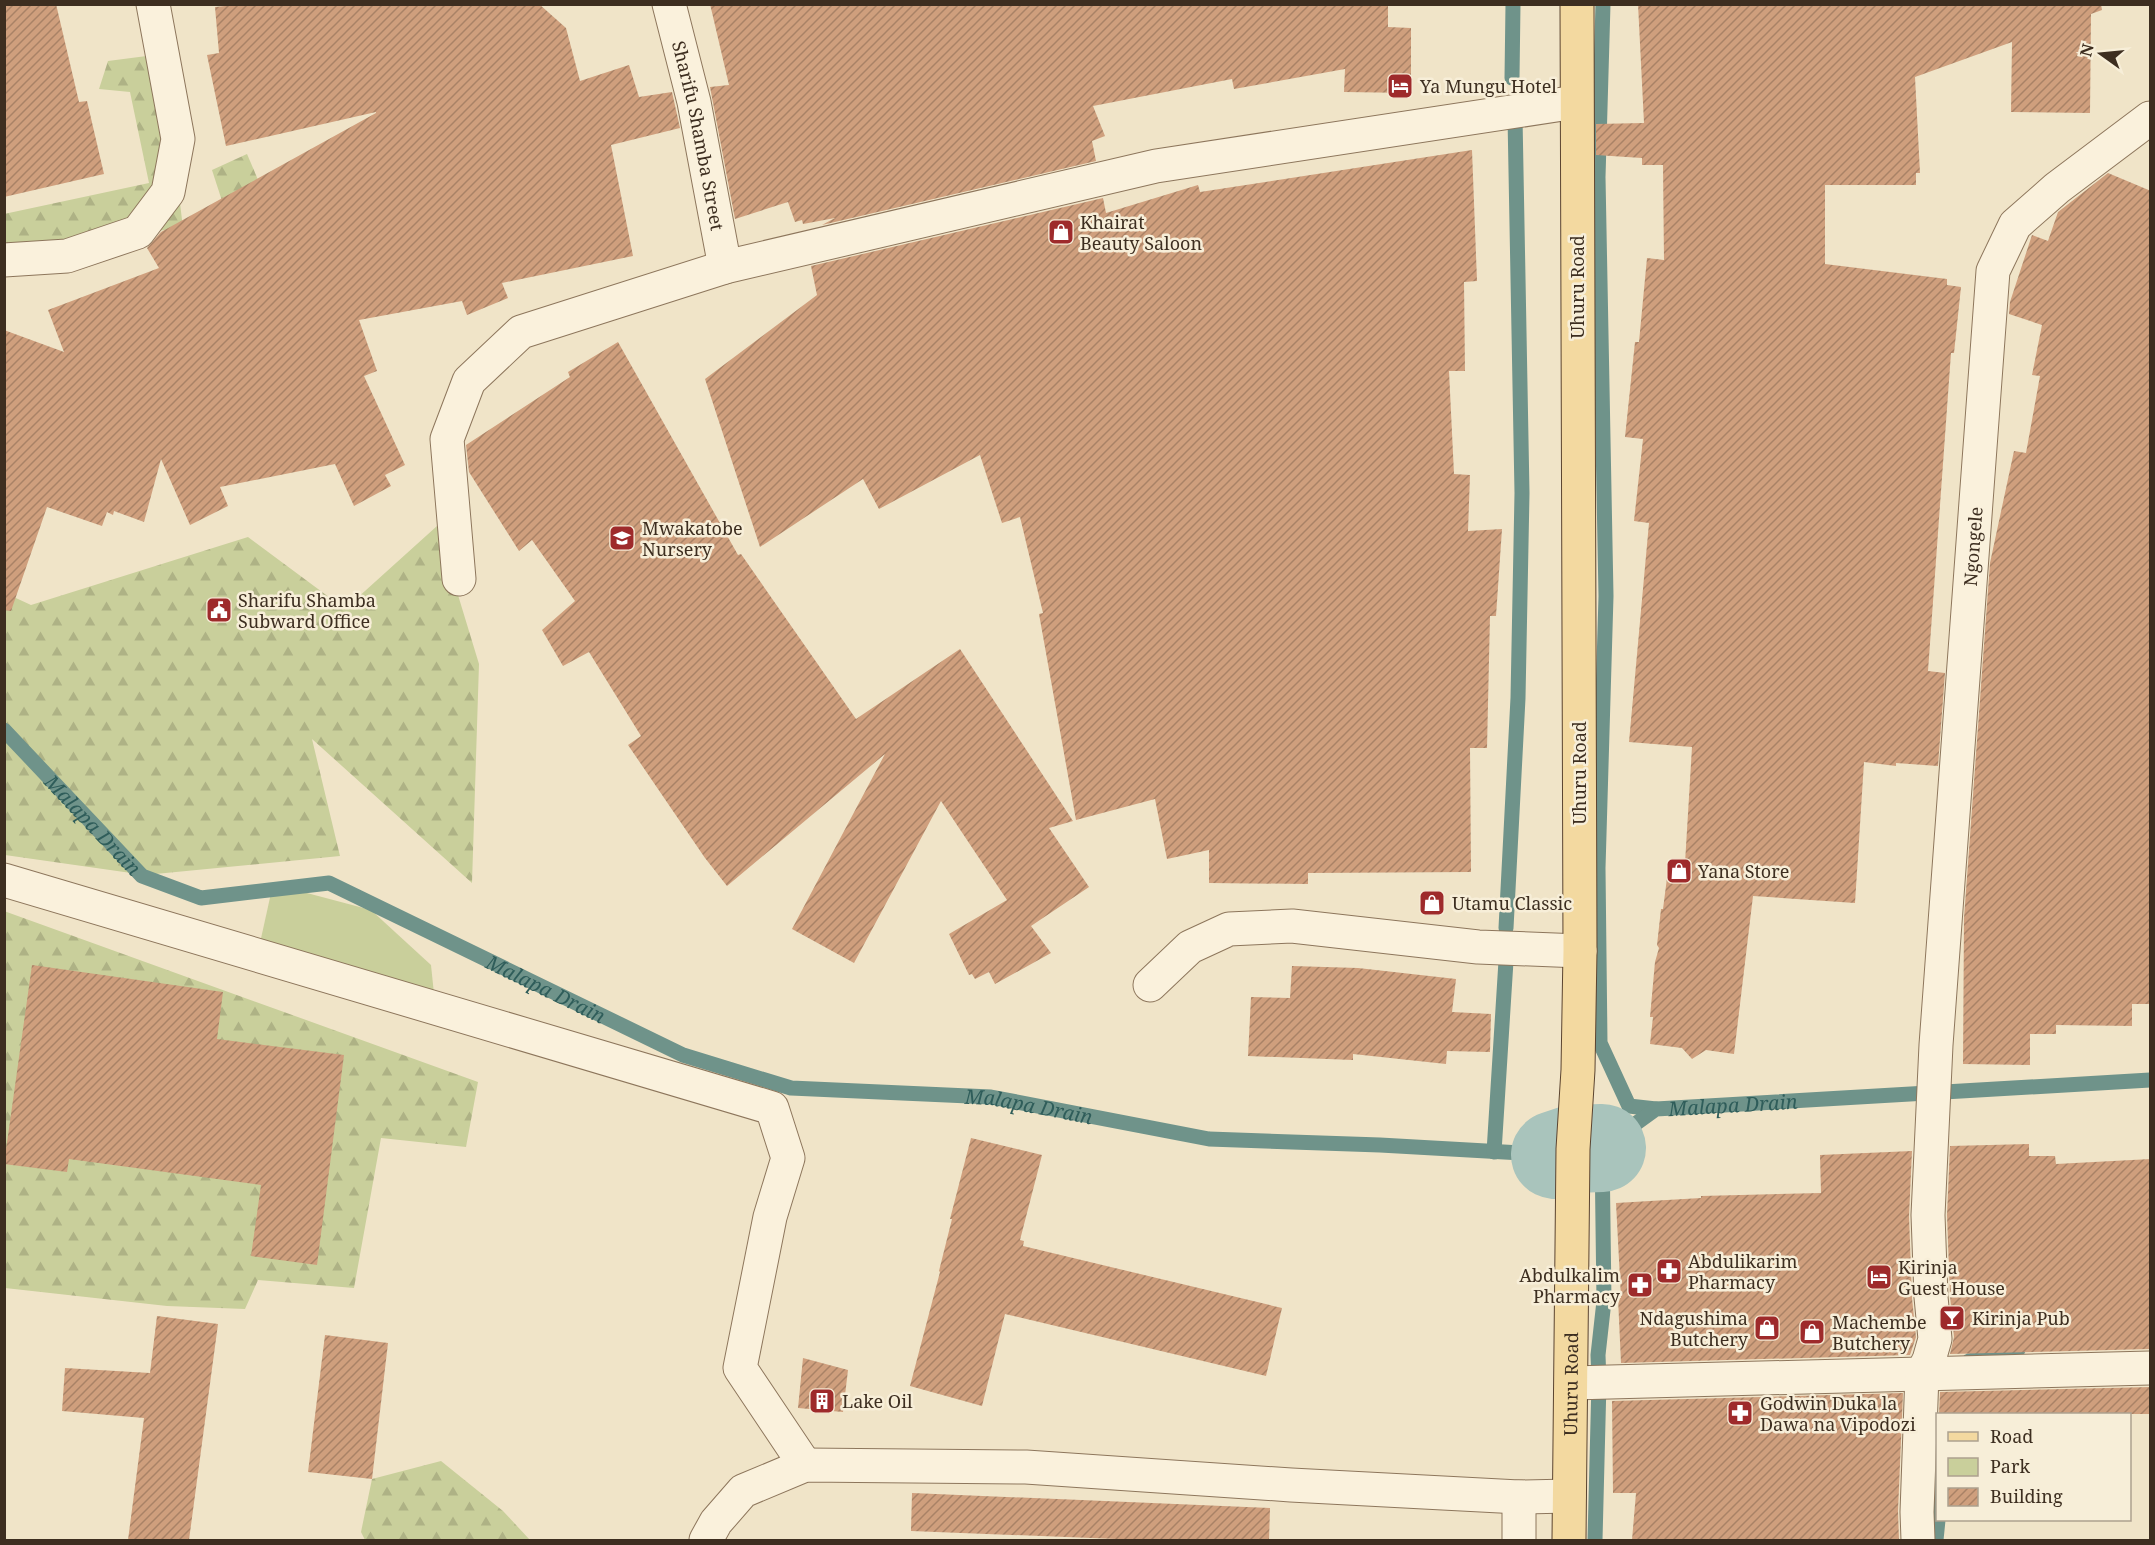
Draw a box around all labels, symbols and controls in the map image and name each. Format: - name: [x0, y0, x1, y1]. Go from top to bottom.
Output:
- north arrow: [2071, 24, 2131, 84]
- street label: Sharifu Shamba Street: [667, 38, 730, 232]
- text: N: [2074, 41, 2099, 59]
- hotel icon: Ya Mungu Hotel: [1385, 71, 1415, 101]
- place label: Ya Mungu Hotel: [1419, 74, 1557, 98]
- place label: Khairat Beauty Saloon: [1080, 210, 1202, 255]
- shop icon: Khairat Beauty Saloon: [1046, 217, 1076, 247]
- street label: Uhuru Road: [1565, 235, 1589, 339]
- street label: Ngongele: [1958, 506, 1988, 587]
- place label: Mwakatobe Nursery: [642, 516, 743, 561]
- school or university icon: Mwakatobe Nursery: [607, 523, 637, 553]
- place label: Sharifu Shamba Subward Office: [238, 588, 376, 633]
- public building icon: Sharifu Shamba Subward Office: [204, 595, 234, 625]
- street label: Uhuru Road: [1567, 721, 1591, 825]
- water label: Malapa Drain: [38, 767, 148, 881]
- shop icon: Yana Store: [1664, 856, 1694, 886]
- place label: Yana Store: [1697, 859, 1789, 883]
- shop icon: Utamu Classic: [1417, 888, 1447, 918]
- place label: Utamu Classic: [1452, 891, 1572, 915]
- water label: Malapa Drain: [481, 948, 610, 1029]
- water label: Malapa Drain: [963, 1082, 1095, 1130]
- water label: Malapa Drain: [1666, 1087, 1798, 1122]
- place label: Abdulikarim Pharmacy: [1688, 1249, 1797, 1294]
- place label: Kirinja Guest House: [1898, 1255, 2005, 1300]
- pharmacy icon: Abdulikarim Pharmacy: [1654, 1256, 1684, 1286]
- hotel icon: Kirinja Guest House: [1864, 1262, 1894, 1292]
- place label: Abdulkalim Pharmacy: [1519, 1263, 1621, 1308]
- pharmacy icon: Abdulkalim Pharmacy: [1625, 1270, 1655, 1300]
- bar icon: Kirinja Pub: [1937, 1303, 1967, 1333]
- place label: Ndagushima Butchery: [1640, 1306, 1749, 1351]
- place label: Kirinja Pub: [1972, 1306, 2070, 1330]
- place label: Machembe Butchery: [1832, 1310, 1927, 1355]
- shop icon: Ndagushima Butchery: [1752, 1313, 1782, 1343]
- shop icon: Machembe Butchery: [1797, 1317, 1827, 1347]
- street label: Uhuru Road: [1558, 1332, 1583, 1436]
- building icon: Lake Oil: [807, 1386, 837, 1416]
- place label: Lake Oil: [842, 1389, 913, 1413]
- place label: Godwin Duka la Dawa na Vipodozi: [1760, 1391, 1916, 1436]
- pharmacy icon: Godwin Duka la Dawa na Vipodozi: [1725, 1398, 1755, 1428]
- legend: [1936, 1413, 2131, 1521]
- text: Road: [1990, 1424, 2033, 1448]
- text: Park: [1990, 1454, 2030, 1478]
- text: Building: [1990, 1484, 2063, 1508]

